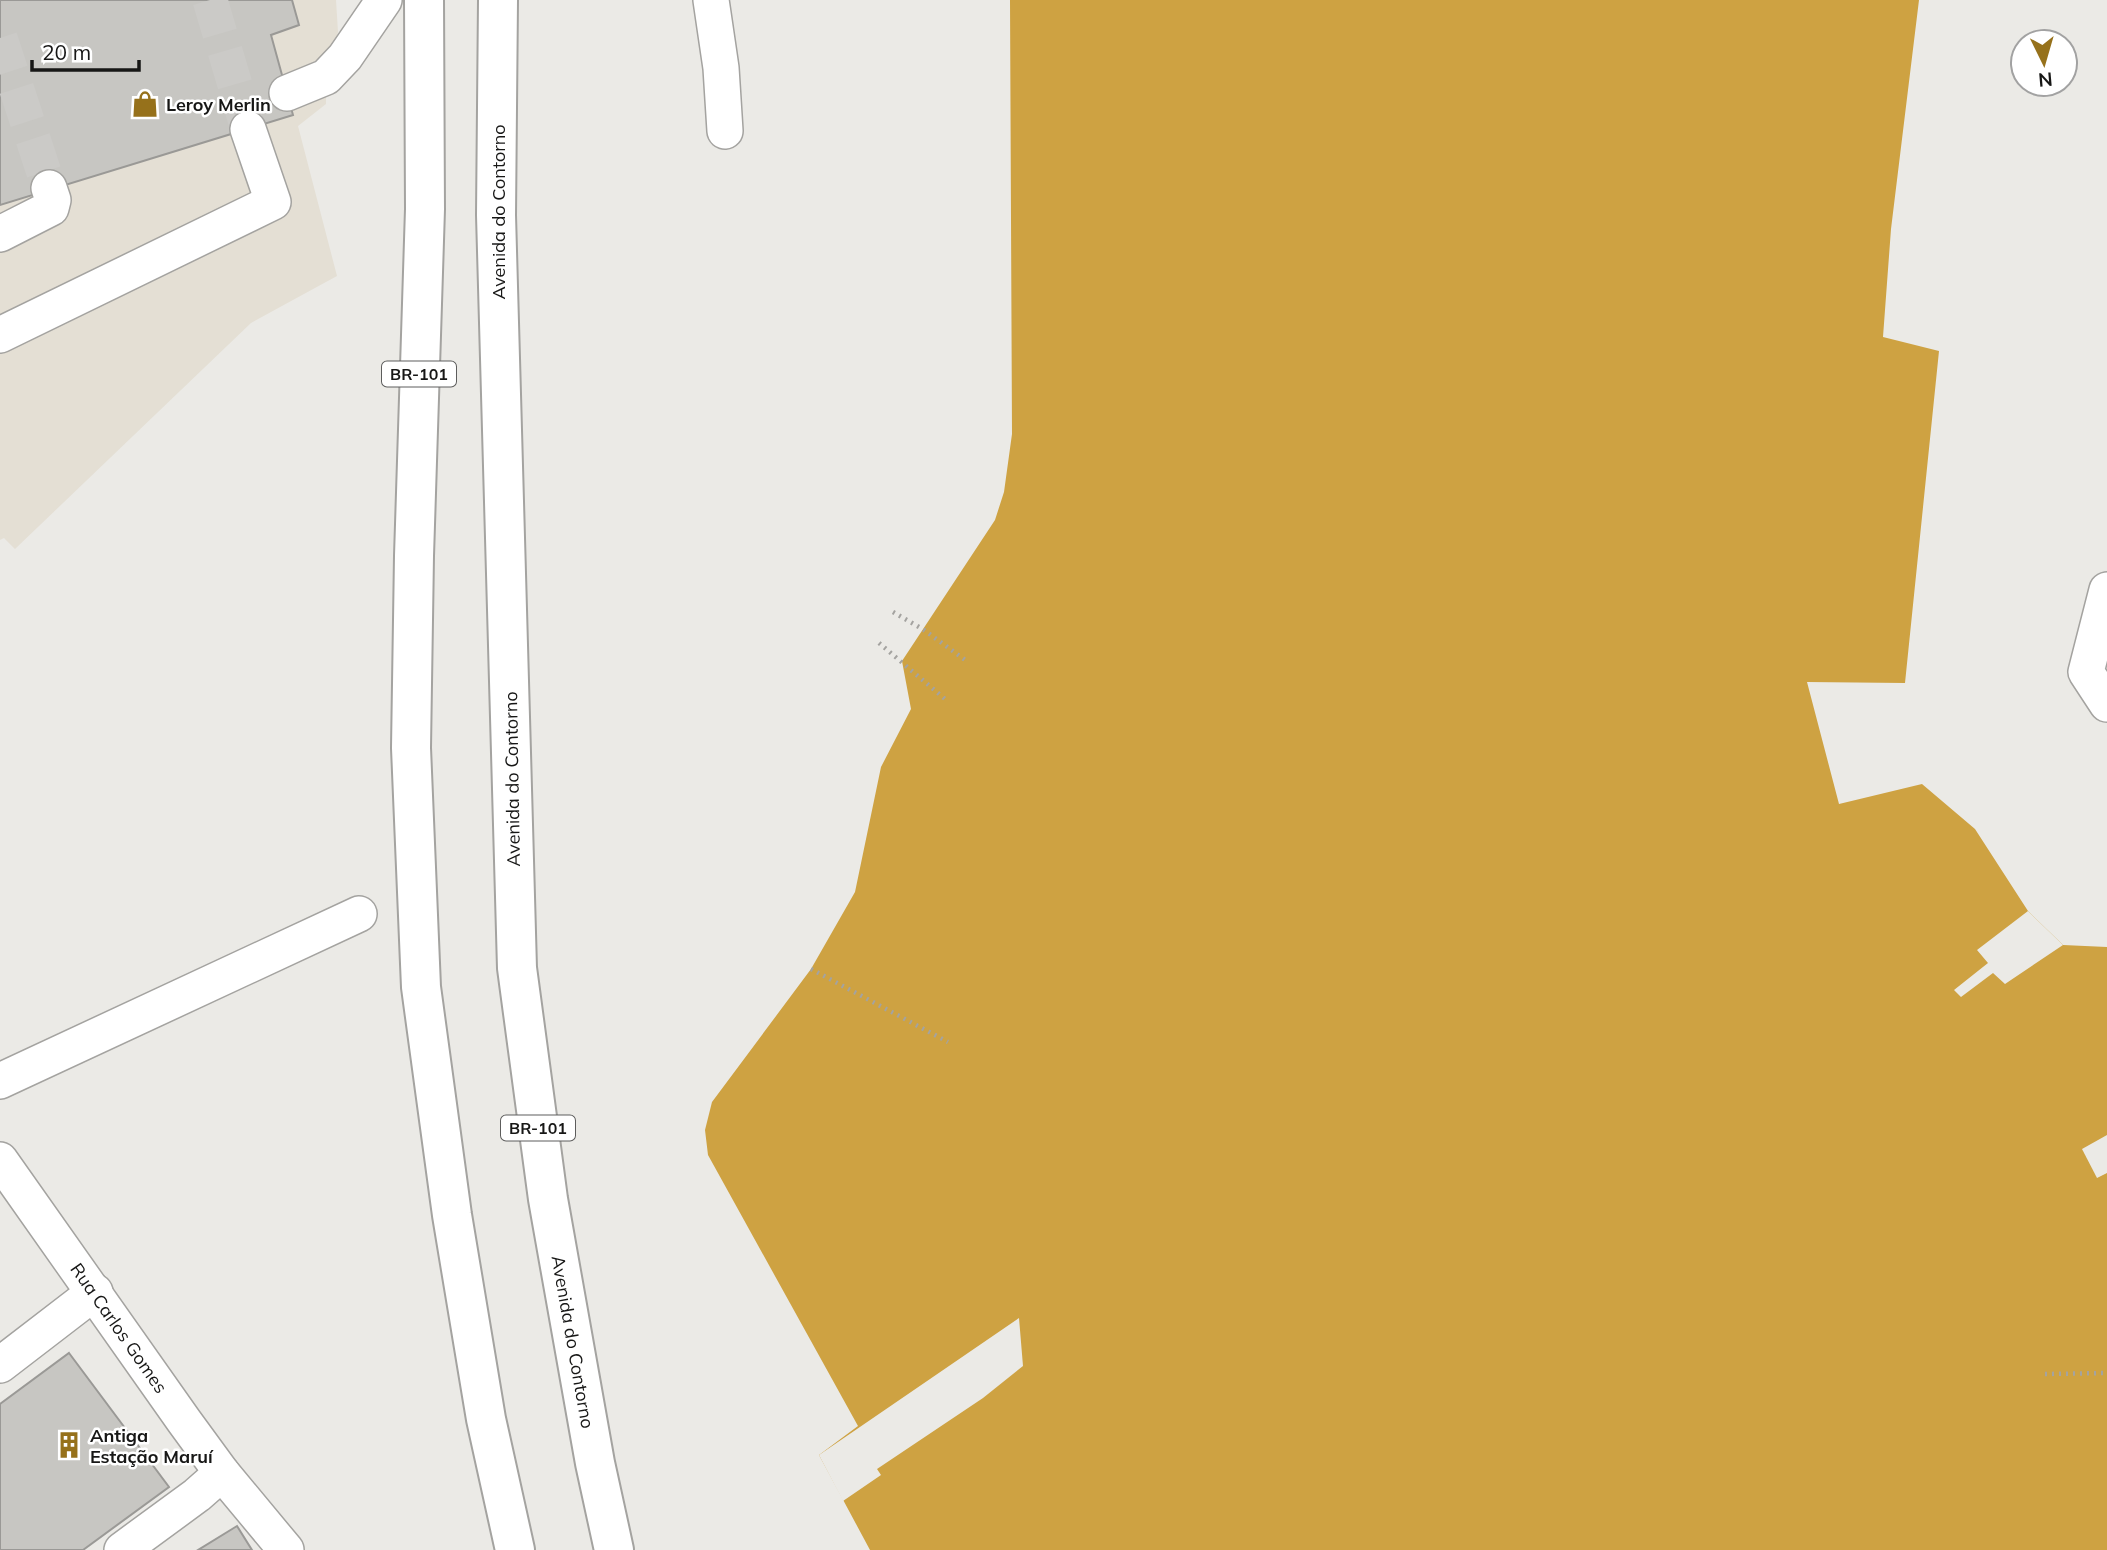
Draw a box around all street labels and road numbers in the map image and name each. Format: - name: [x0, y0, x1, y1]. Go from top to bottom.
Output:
- street label: Avenida do Contorno: [487, 124, 510, 300]
- road number: BR-101: [382, 362, 456, 386]
- street label: Avenida do Contorno: [499, 691, 525, 867]
- road number: BR-101: [501, 1116, 575, 1140]
- street label: Avenida do Contorno: [546, 1254, 600, 1430]
- street label: Rua Carlos Gomes: [65, 1258, 173, 1398]

